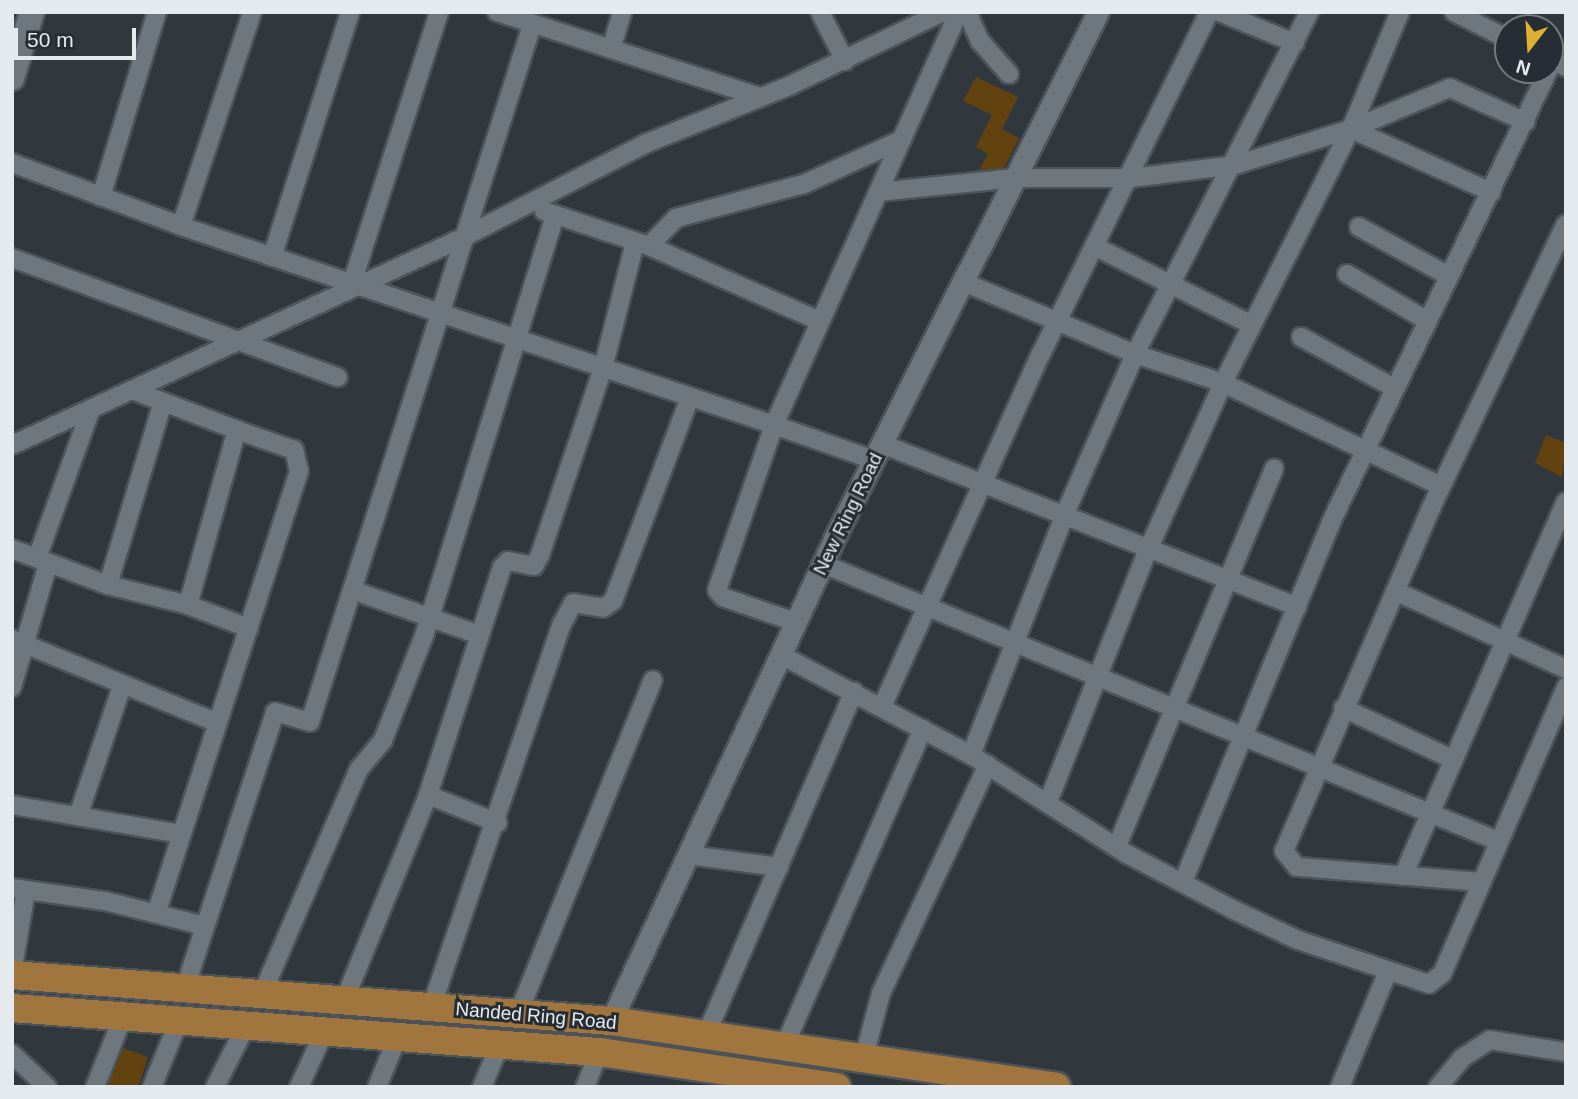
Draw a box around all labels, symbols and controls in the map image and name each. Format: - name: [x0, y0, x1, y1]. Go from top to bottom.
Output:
- scale bar: [18, 14, 140, 58]
- north arrow: [1494, 14, 1564, 84]
- text: 50 m: [27, 28, 74, 51]
- text: N: [1514, 56, 1533, 80]
- street label: New Ring Road: [809, 449, 887, 579]
- street label: Nanded Ring Road: [455, 998, 617, 1034]

